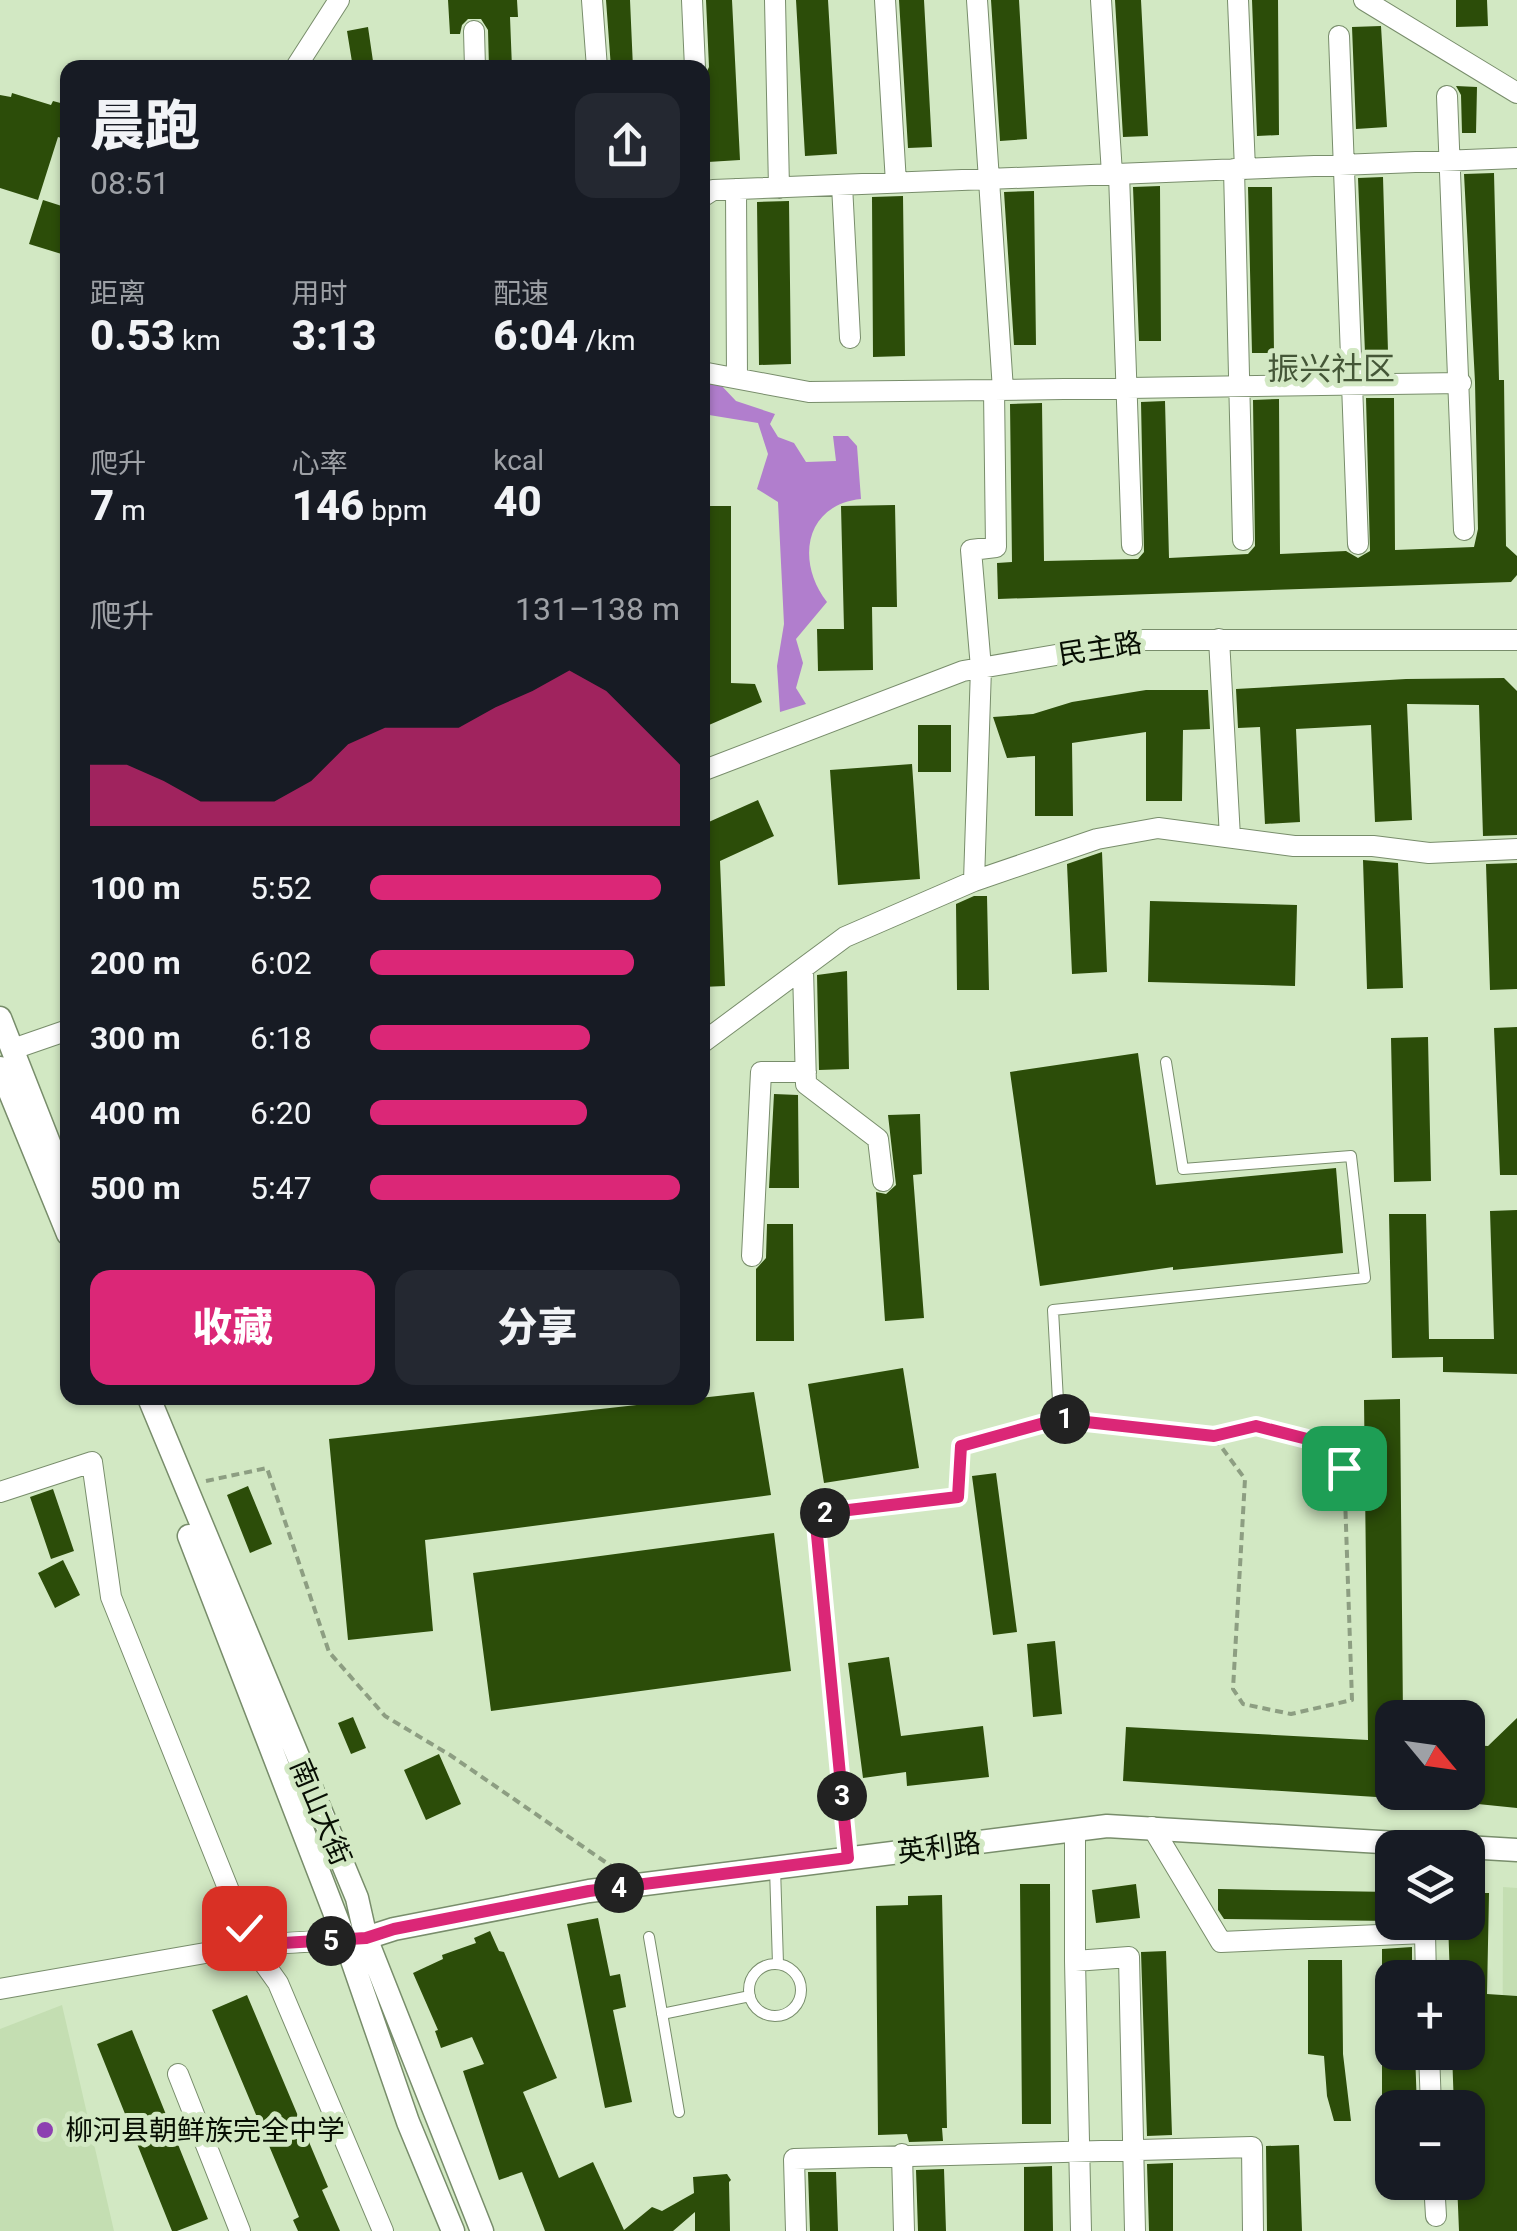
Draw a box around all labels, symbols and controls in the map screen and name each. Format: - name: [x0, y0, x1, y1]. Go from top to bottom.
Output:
- button: share: [575, 93, 680, 198]
- text: 晨跑: [90, 94, 200, 158]
- text: 08:51: [90, 164, 170, 202]
- text: 距离: [90, 277, 146, 310]
- text: 用时: [292, 277, 348, 310]
- text: 配速: [493, 277, 549, 310]
- text: 0.53: [90, 311, 175, 360]
- text: 3:13: [292, 311, 377, 360]
- text: 6:04: [493, 311, 578, 360]
- text: km: [175, 324, 221, 357]
- text: /km: [578, 324, 635, 357]
- district label: 振兴社区: [1267, 350, 1395, 388]
- text: kcal: [493, 444, 544, 477]
- text: 爬升: [90, 447, 146, 480]
- text: 心率: [292, 447, 348, 480]
- text: 40: [493, 477, 542, 526]
- text: 7: [90, 481, 114, 530]
- text: 146: [292, 481, 364, 530]
- text: m: [114, 494, 146, 527]
- text: bpm: [364, 494, 427, 527]
- text: 131–138 m: [515, 590, 680, 628]
- text: 爬升: [90, 597, 154, 635]
- street label: 民主路: [1056, 626, 1144, 671]
- text: 100 m: [90, 869, 181, 907]
- text: 5:52: [250, 869, 312, 907]
- text: 200 m: [90, 944, 181, 982]
- text: 6:02: [250, 944, 312, 982]
- text: 300 m: [90, 1019, 181, 1057]
- text: 6:18: [250, 1019, 312, 1057]
- text: 400 m: [90, 1094, 181, 1132]
- text: 6:20: [250, 1094, 312, 1132]
- text: 500 m: [90, 1169, 181, 1207]
- text: 5:47: [250, 1169, 312, 1207]
- button: 收藏: [90, 1270, 375, 1385]
- button: 分享: [395, 1270, 680, 1385]
- pin: 1: [1040, 1394, 1090, 1444]
- text: 1: [1057, 1402, 1073, 1435]
- pin: [1302, 1426, 1387, 1511]
- icon: arrive: [1317, 1441, 1372, 1496]
- pin: 2: [800, 1488, 850, 1538]
- text: 2: [817, 1496, 833, 1529]
- north arrow: [1375, 1700, 1485, 1810]
- map controls: [1375, 1700, 1485, 2200]
- street label: 南山大街: [283, 1754, 358, 1870]
- pin: 3: [817, 1771, 867, 1821]
- text: 3: [834, 1779, 850, 1812]
- street label: 英利路: [895, 1826, 983, 1869]
- button: layers: [1375, 1830, 1485, 1940]
- pin: 4: [594, 1863, 644, 1913]
- text: 4: [611, 1871, 627, 1904]
- pin: [202, 1886, 287, 1971]
- icon: check: [217, 1901, 272, 1956]
- pin: 5: [306, 1916, 356, 1966]
- text: 5: [323, 1924, 339, 1957]
- button: +: [1375, 1960, 1485, 2070]
- button: −: [1375, 2090, 1485, 2200]
- place label: 柳河县朝鲜族完全中学: [65, 2114, 345, 2147]
- marker: 柳河县朝鲜族完全中学: [34, 2119, 56, 2141]

